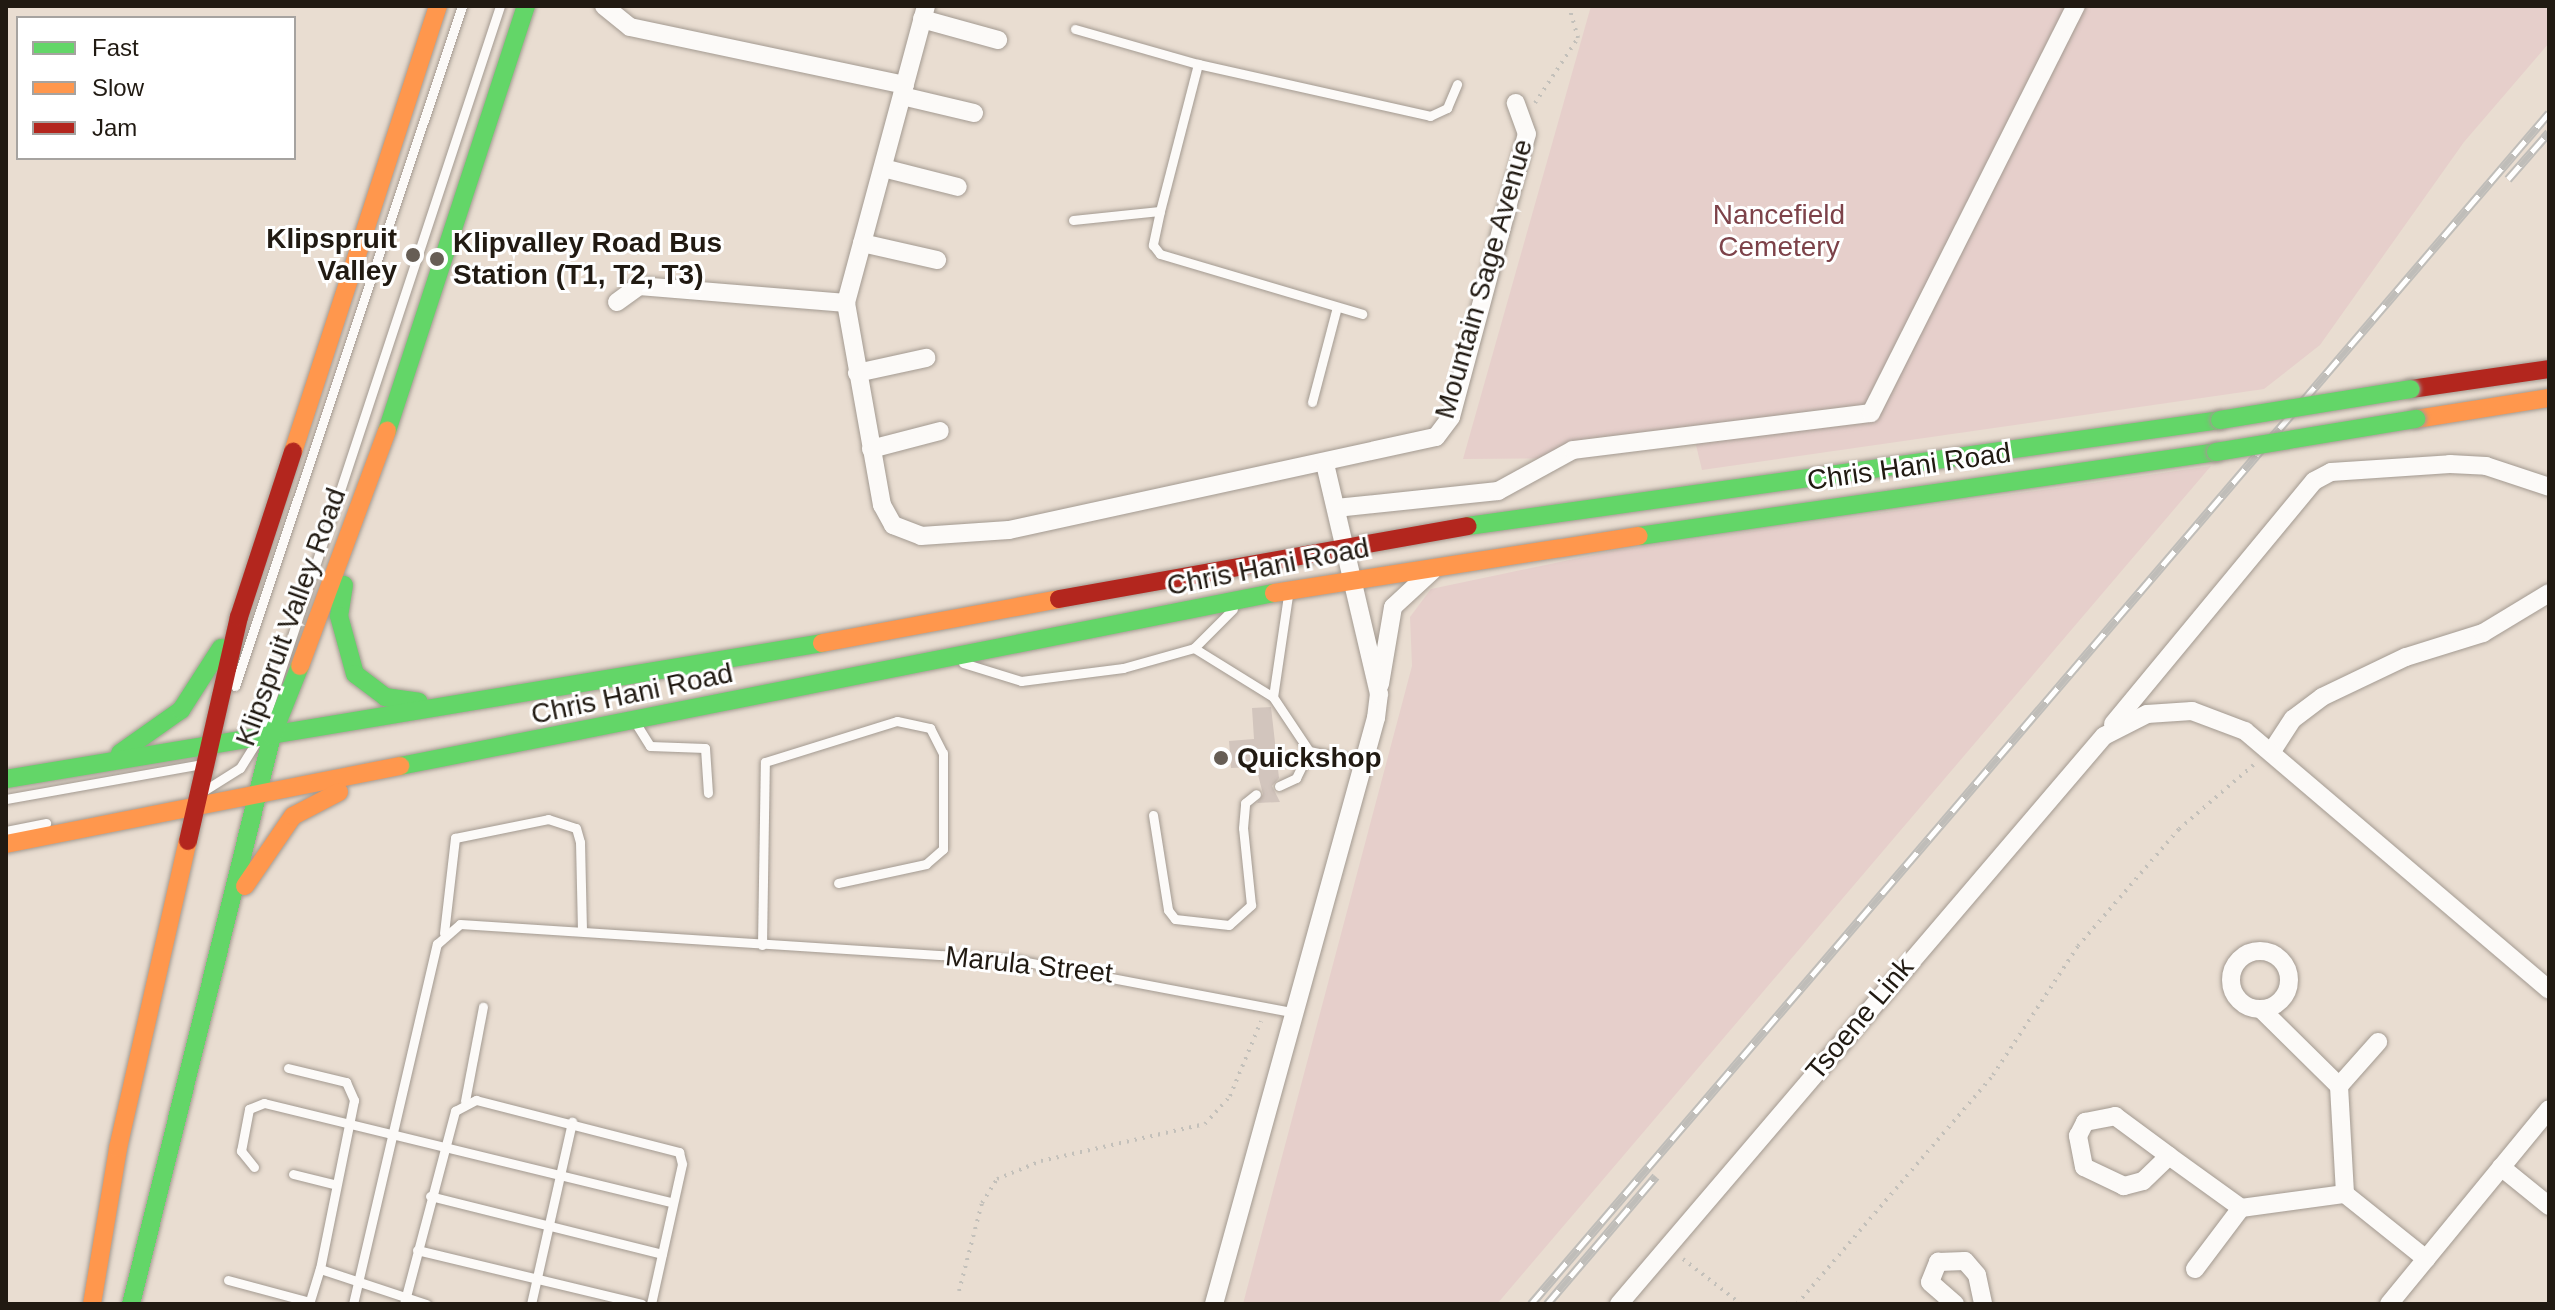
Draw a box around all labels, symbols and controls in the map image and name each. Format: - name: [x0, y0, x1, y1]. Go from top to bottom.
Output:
- legend: [16, 16, 296, 160]
- text: Fast: [92, 34, 139, 61]
- text: Slow: [92, 74, 144, 101]
- text: Jam: [92, 114, 137, 141]
- street label: Mountain Sage Avenue: [1428, 135, 1540, 423]
- park label: Nancefield Cemetery: [1713, 198, 1845, 264]
- place label: Klipspruit Valley: [266, 222, 397, 288]
- place label: Klipvalley Road Bus Station (T1, T2, T3): [453, 226, 722, 292]
- marker: Klipspruit Valley: [404, 246, 422, 264]
- marker: Klipvalley Road Bus Station (T1, T2, T3): [428, 250, 446, 268]
- street label: Chris Hani Road: [1805, 436, 2013, 498]
- street label: Klipspruit Valley Road: [229, 484, 353, 750]
- street label: Chris Hani Road: [1164, 531, 1372, 603]
- street label: Chris Hani Road: [528, 656, 736, 732]
- place label: Quickshop: [1237, 741, 1382, 775]
- marker: Quickshop: [1212, 749, 1230, 767]
- street label: Marula Street: [944, 940, 1114, 990]
- street label: Tsoene Link: [1799, 951, 1921, 1087]

